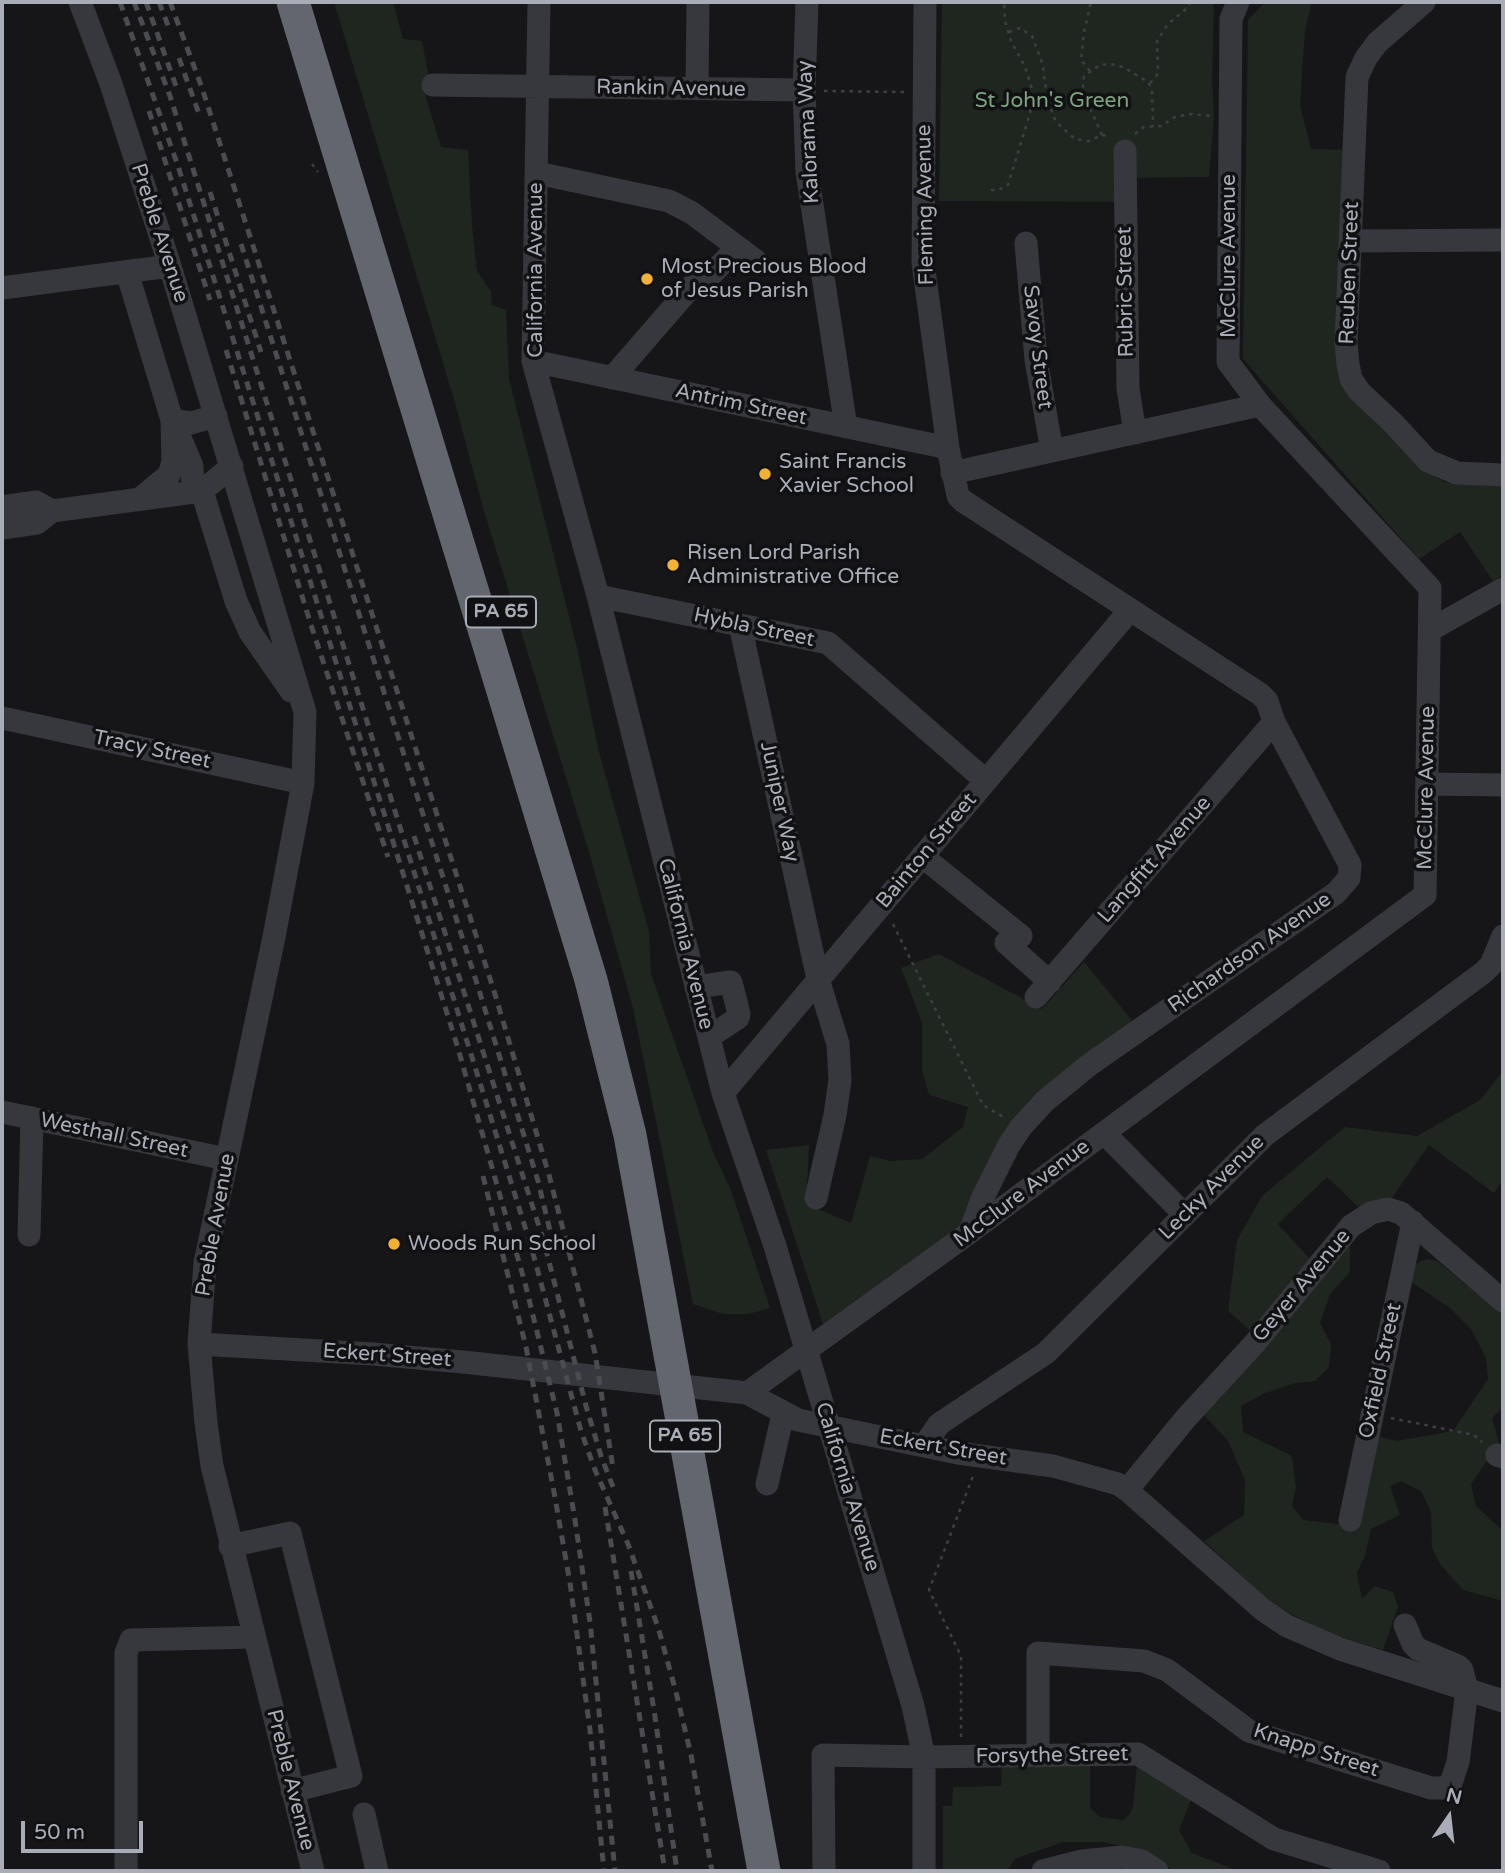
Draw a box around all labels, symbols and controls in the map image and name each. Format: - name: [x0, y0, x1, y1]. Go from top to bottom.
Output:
- street label: Kalorama Way: [793, 60, 825, 204]
- street label: Rankin Avenue: [596, 75, 746, 103]
- park label: St John's Green: [975, 88, 1129, 114]
- street label: Fleming Avenue: [912, 124, 940, 286]
- street label: Preble Avenue: [125, 160, 193, 306]
- street label: McClure Avenue: [1216, 174, 1242, 338]
- street label: California Avenue: [523, 182, 549, 358]
- street label: Reuben Street: [1335, 201, 1365, 345]
- street label: Rubric Street: [1112, 226, 1140, 358]
- place label: Most Precious Blood of Jesus Parish: [661, 254, 867, 304]
- marker: Most Precious Blood of Jesus Parish: [639, 271, 655, 287]
- street label: Savoy Street: [1017, 283, 1057, 411]
- street label: Antrim Street: [673, 379, 809, 431]
- place label: Saint Francis Xavier School: [779, 449, 914, 499]
- marker: Saint Francis Xavier School: [757, 466, 773, 482]
- place label: Risen Lord Parish Administrative Office: [687, 540, 899, 590]
- marker: Risen Lord Parish Administrative Office: [665, 557, 681, 573]
- road number: PA 65: [466, 596, 536, 628]
- street label: Hybla Street: [691, 603, 817, 653]
- street label: McClure Avenue: [1413, 706, 1441, 870]
- street label: Tracy Street: [91, 725, 213, 775]
- street label: Juniper Way: [754, 739, 804, 865]
- street label: Bainton Street: [871, 788, 983, 914]
- street label: Langfitt Avenue: [1093, 791, 1217, 929]
- street label: California Avenue: [652, 856, 718, 1032]
- street label: Richardson Avenue: [1164, 887, 1336, 1019]
- street label: Westhall Street: [38, 1108, 190, 1164]
- street label: Lecky Avenue: [1154, 1130, 1270, 1246]
- street label: McClure Avenue: [949, 1135, 1095, 1253]
- street label: Preble Avenue: [191, 1152, 241, 1298]
- street label: Geyer Avenue: [1248, 1225, 1356, 1347]
- place label: Woods Run School: [408, 1231, 596, 1257]
- marker: Woods Run School: [386, 1236, 402, 1252]
- street label: Oxfield Street: [1354, 1301, 1408, 1441]
- street label: Eckert Street: [322, 1339, 452, 1373]
- street label: California Avenue: [809, 1399, 885, 1575]
- road number: PA 65: [650, 1420, 720, 1452]
- street label: Eckert Street: [877, 1424, 1009, 1472]
- street label: Preble Avenue: [260, 1707, 320, 1853]
- street label: Knapp Street: [1250, 1719, 1382, 1783]
- street label: Forsythe Street: [975, 1742, 1129, 1770]
- north arrow: [1414, 1782, 1484, 1852]
- text: N: [1444, 1784, 1464, 1809]
- scale bar: [24, 1806, 147, 1850]
- text: 50 m: [34, 1820, 85, 1845]

